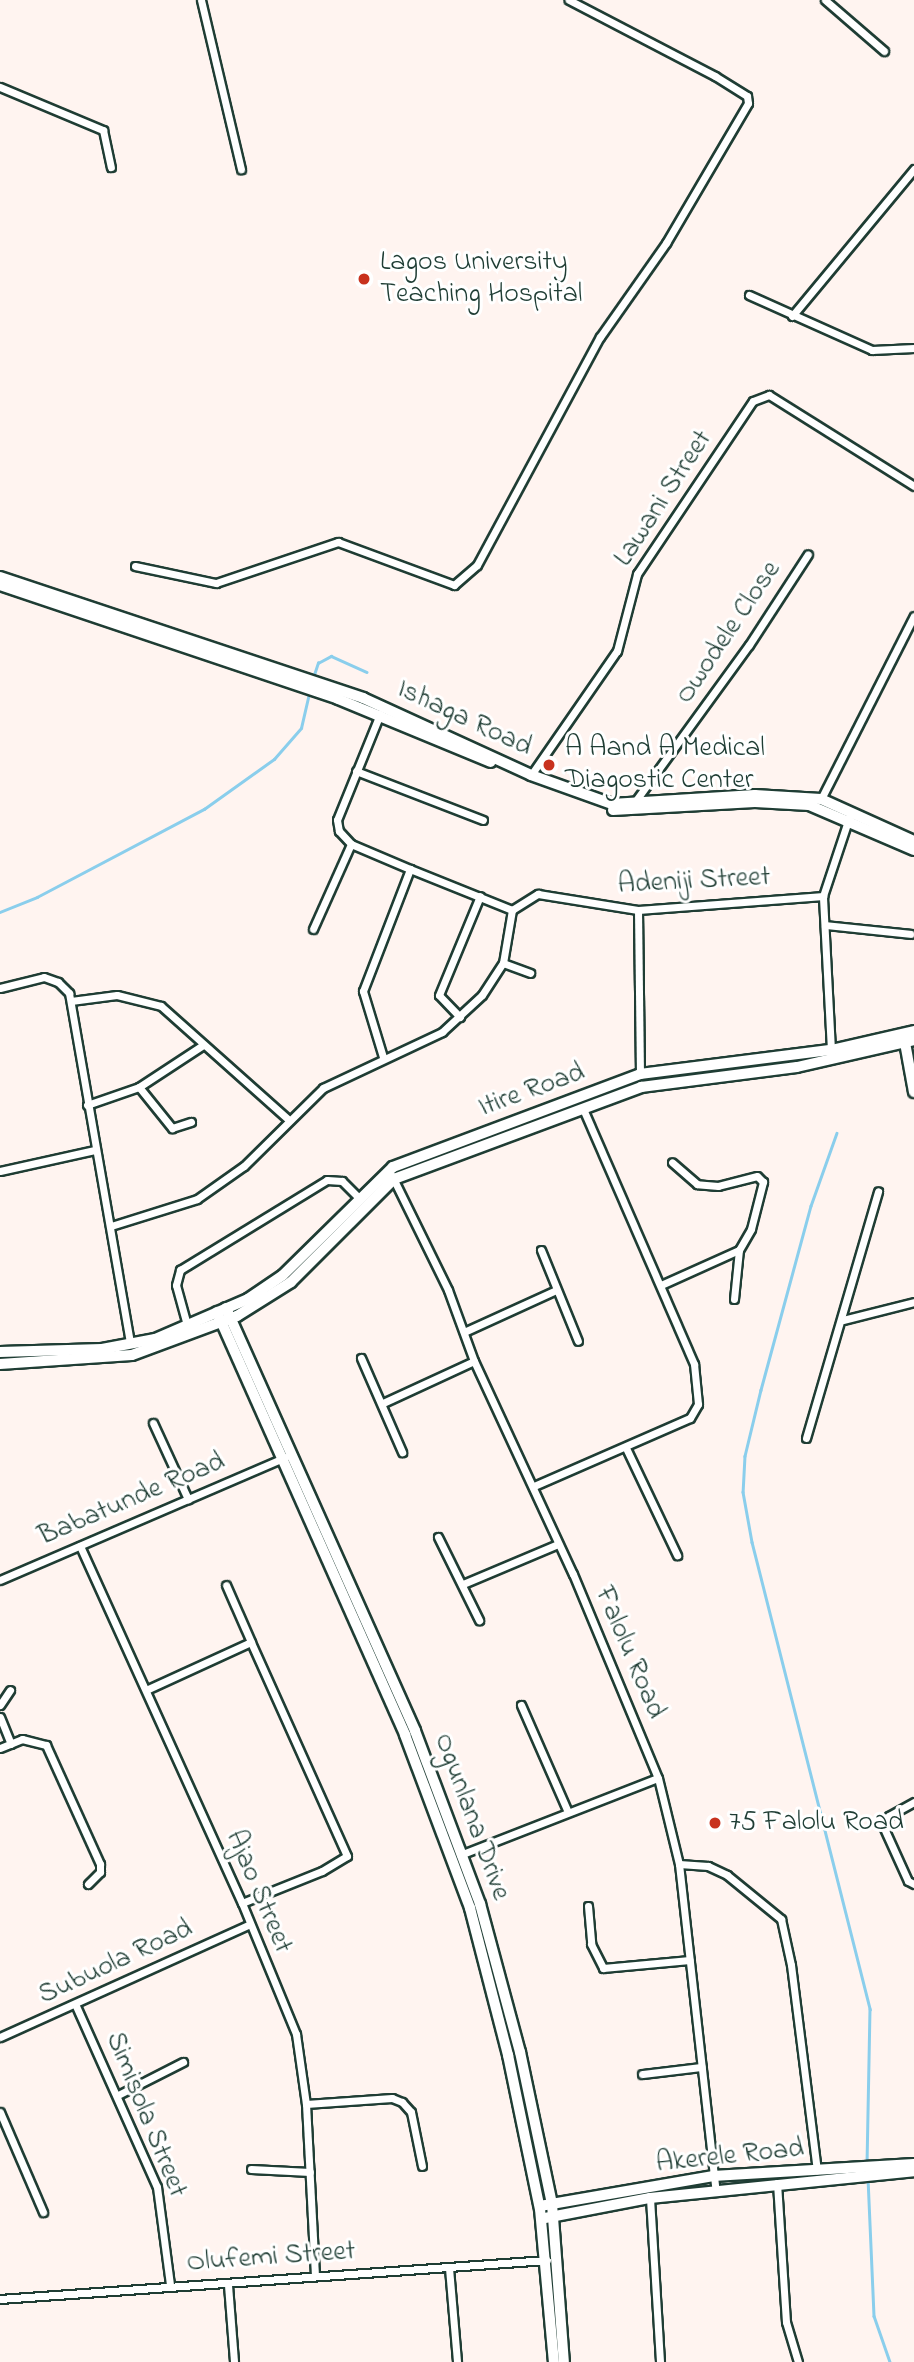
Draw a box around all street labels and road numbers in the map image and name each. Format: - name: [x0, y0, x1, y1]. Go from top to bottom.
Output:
- street label: Lawani Street: [608, 425, 720, 573]
- street label: Owodele Close: [669, 555, 789, 711]
- street label: Ishaga Road: [391, 673, 537, 765]
- street label: Adeniji Street: [617, 861, 771, 903]
- street label: Itire Road: [474, 1056, 590, 1126]
- street label: Babatunde Road: [34, 1446, 230, 1554]
- street label: Falolu Road: [586, 1582, 672, 1724]
- street label: Ogunlana Drive: [425, 1729, 517, 1905]
- street label: Ajao Street: [217, 1826, 299, 1958]
- street label: Subuola Road: [34, 1913, 198, 2013]
- street label: Simisola Street: [97, 2028, 193, 2202]
- street label: Akerele Road: [654, 2133, 806, 2181]
- street label: Olufemi Street: [186, 2235, 356, 2281]

